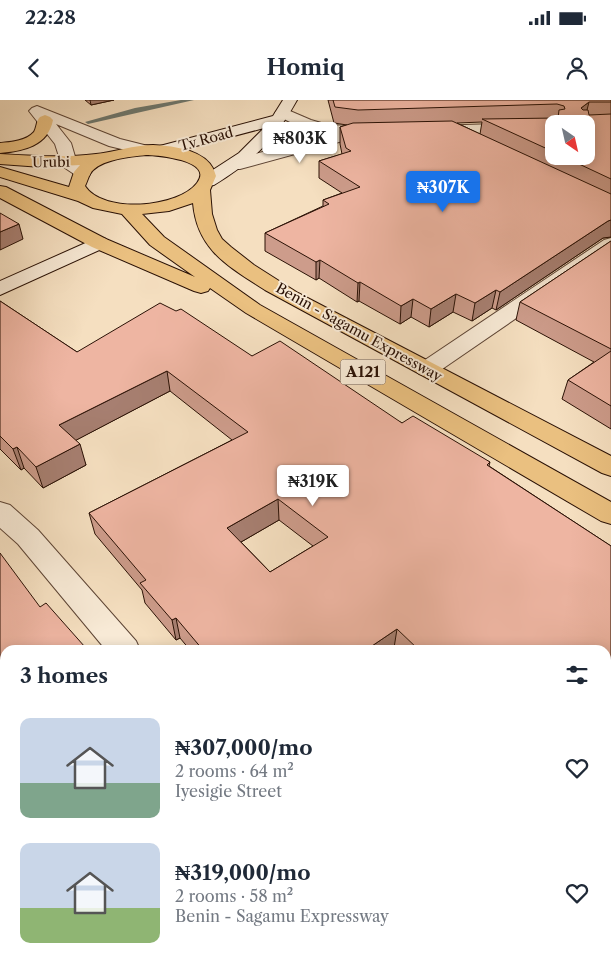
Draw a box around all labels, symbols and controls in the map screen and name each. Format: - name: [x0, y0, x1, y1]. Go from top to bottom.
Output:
- text: 22:28: [25, 6, 76, 29]
- icon: back: [20, 54, 48, 82]
- text: Homiq: [267, 54, 344, 81]
- icon: person: [563, 54, 591, 82]
- north arrow: [545, 115, 595, 165]
- map controls: [545, 115, 595, 165]
- pin: ₦803K: [265, 122, 335, 164]
- street label: Tv Road: [177, 123, 236, 155]
- text: ₦803K: [273, 128, 327, 148]
- street label: Urubi: [32, 153, 70, 171]
- pin: ₦307K: [408, 170, 478, 213]
- text: ₦307K: [417, 177, 469, 197]
- street label: Benin - Sagamu Expressway: [273, 279, 445, 385]
- road number: A121: [340, 360, 386, 384]
- pin: ₦319K: [278, 464, 348, 507]
- text: ₦319K: [288, 471, 338, 491]
- icon: filters: [563, 661, 591, 689]
- text: 3 homes: [20, 663, 108, 688]
- text: ₦307,000/mo: [175, 735, 313, 760]
- icon: home: [60, 738, 120, 798]
- icon: heart: [563, 754, 591, 782]
- text: 2 rooms · 64 m²: [175, 761, 294, 781]
- text: Iyesigie Street: [175, 781, 282, 801]
- text: ₦319,000/mo: [175, 860, 311, 885]
- icon: home: [60, 863, 120, 923]
- icon: heart: [563, 879, 591, 907]
- text: 2 rooms · 58 m²: [175, 886, 293, 906]
- text: Benin - Sagamu Expressway: [175, 906, 389, 926]

